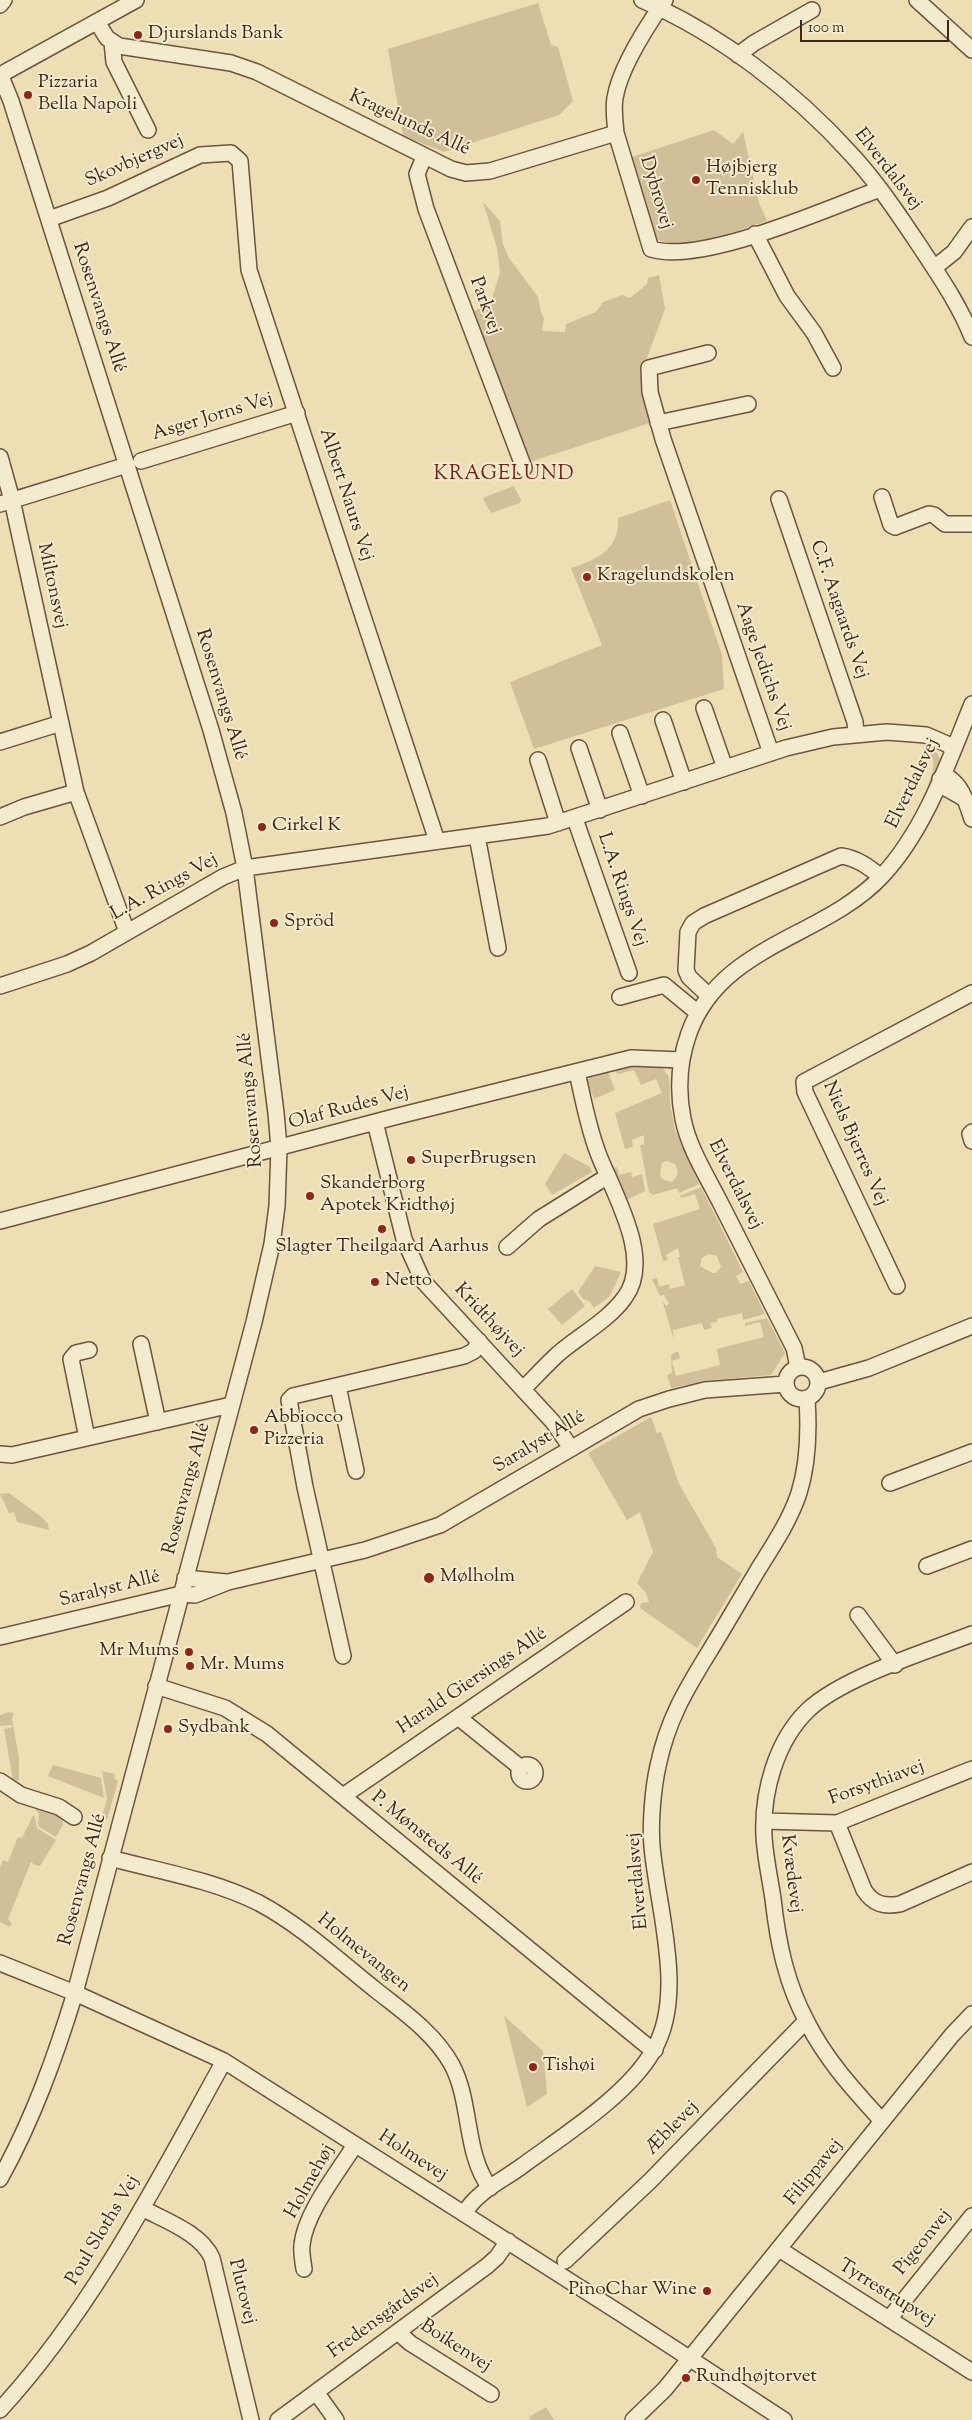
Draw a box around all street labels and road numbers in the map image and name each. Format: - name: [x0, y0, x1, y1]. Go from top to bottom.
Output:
- street label: Kragelunds Allé: [345, 86, 473, 162]
- street label: Elverdalsvej: [848, 125, 926, 215]
- street label: Skovbjergvej: [82, 130, 188, 194]
- street label: Dybrovej: [633, 154, 677, 232]
- street label: Rosenvangs Allé: [66, 240, 130, 376]
- street label: Parkvej: [463, 274, 505, 338]
- street label: Asger Jorns Vej: [150, 389, 276, 447]
- street label: Albert Naurs Vej: [313, 426, 377, 564]
- street label: C.F. Aagaards Vej: [804, 538, 872, 682]
- street label: Miltonsvej: [31, 541, 71, 631]
- street label: Aage Jedichs Vej: [729, 599, 795, 735]
- street label: Rosenvangs Allé: [189, 627, 251, 763]
- street label: Elverdalsvej: [882, 735, 946, 833]
- street label: L.A. Rings Vej: [591, 830, 651, 950]
- street label: L.A. Rings Vej: [108, 849, 222, 927]
- street label: Rosenvangs Allé: [235, 1031, 269, 1169]
- street label: Niels Bjerres Vej: [816, 1078, 892, 1210]
- street label: Olaf Rudes Vej: [287, 1082, 411, 1136]
- street label: Elverdalsvej: [702, 1136, 766, 1234]
- street label: Kridthøjvej: [448, 1279, 528, 1363]
- street label: Saralyst Allé: [490, 1407, 590, 1479]
- street label: Rosenvangs Allé: [159, 1421, 217, 1557]
- street label: Saralyst Allé: [57, 1566, 163, 1614]
- street label: Harald Giersings Allé: [394, 1623, 552, 1741]
- street label: Forsythiavej: [826, 1756, 928, 1812]
- street label: P. Mønsteds Allé: [366, 1787, 486, 1891]
- street label: Rosenvangs Allé: [55, 1812, 113, 1948]
- street label: Elverdalsvej: [623, 1831, 655, 1931]
- street label: Kvædevej: [774, 1833, 806, 1915]
- street label: Holmevangen: [312, 1909, 414, 1999]
- street label: Æblevej: [642, 2097, 704, 2161]
- street label: Holmevej: [373, 2126, 451, 2188]
- street label: Filippavej: [781, 2135, 849, 2211]
- street label: Holmehøj: [281, 2141, 341, 2223]
- street label: Poul Sloths Vej: [62, 2172, 146, 2290]
- street label: Pigeonvej: [891, 2205, 957, 2281]
- street label: Tyrrestrupvej: [833, 2255, 939, 2333]
- street label: Plutovej: [222, 2257, 260, 2327]
- street label: Fredensgårdsvej: [324, 2269, 444, 2365]
- street label: Boikenvej: [415, 2315, 495, 2379]

